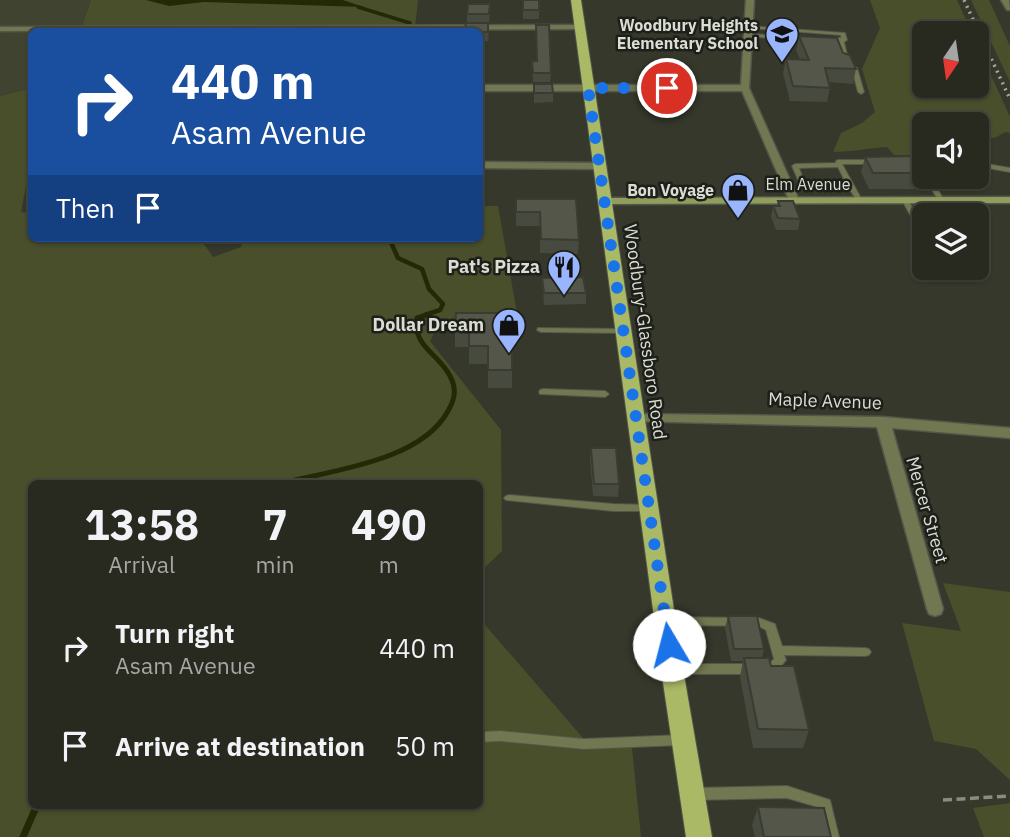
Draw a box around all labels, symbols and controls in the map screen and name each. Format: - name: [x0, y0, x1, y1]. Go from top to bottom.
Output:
- place label: Woodbury Heights Elementary School: [617, 15, 758, 53]
- school or university icon: Woodbury Heights Elementary School: [763, 15, 801, 64]
- north arrow: [912, 21, 989, 98]
- map controls: [912, 21, 989, 280]
- text: 440 m: [171, 49, 315, 112]
- icon: right: [56, 56, 147, 147]
- pin: [637, 58, 697, 118]
- icon: arrive: [648, 69, 686, 107]
- text: Asam Avenue: [171, 111, 367, 153]
- button: sound: [912, 112, 989, 189]
- shop icon: Bon Voyage: [719, 171, 757, 220]
- street label: Elm Avenue: [766, 174, 851, 194]
- place label: Bon Voyage: [627, 180, 714, 200]
- icon: arrive: [129, 189, 167, 227]
- text: Then: [56, 191, 115, 225]
- button: layers: [912, 203, 989, 280]
- street label: Woodbury-Glassboro Road: [619, 223, 672, 441]
- restaurant icon: Pat's Pizza: [545, 248, 583, 297]
- place label: Pat's Pizza: [447, 255, 540, 278]
- shop icon: Dollar Dream: [490, 306, 528, 355]
- place label: Dollar Dream: [373, 313, 484, 336]
- street label: Maple Avenue: [768, 387, 882, 414]
- street label: Mercer Street: [901, 454, 954, 566]
- text: 13:58: [84, 497, 199, 552]
- text: 7: [262, 497, 288, 552]
- text: 490: [351, 497, 427, 552]
- text: Arrival: [108, 549, 175, 579]
- text: min: [256, 549, 294, 579]
- text: m: [379, 549, 399, 579]
- position arrow: [632, 608, 706, 682]
- text: Turn right: [115, 616, 234, 650]
- icon: right: [56, 629, 94, 667]
- text: 440 m: [379, 631, 455, 665]
- text: Asam Avenue: [115, 650, 256, 680]
- icon: arrive: [56, 727, 94, 765]
- text: Arrive at destination: [115, 729, 365, 763]
- text: 50 m: [395, 729, 455, 763]

